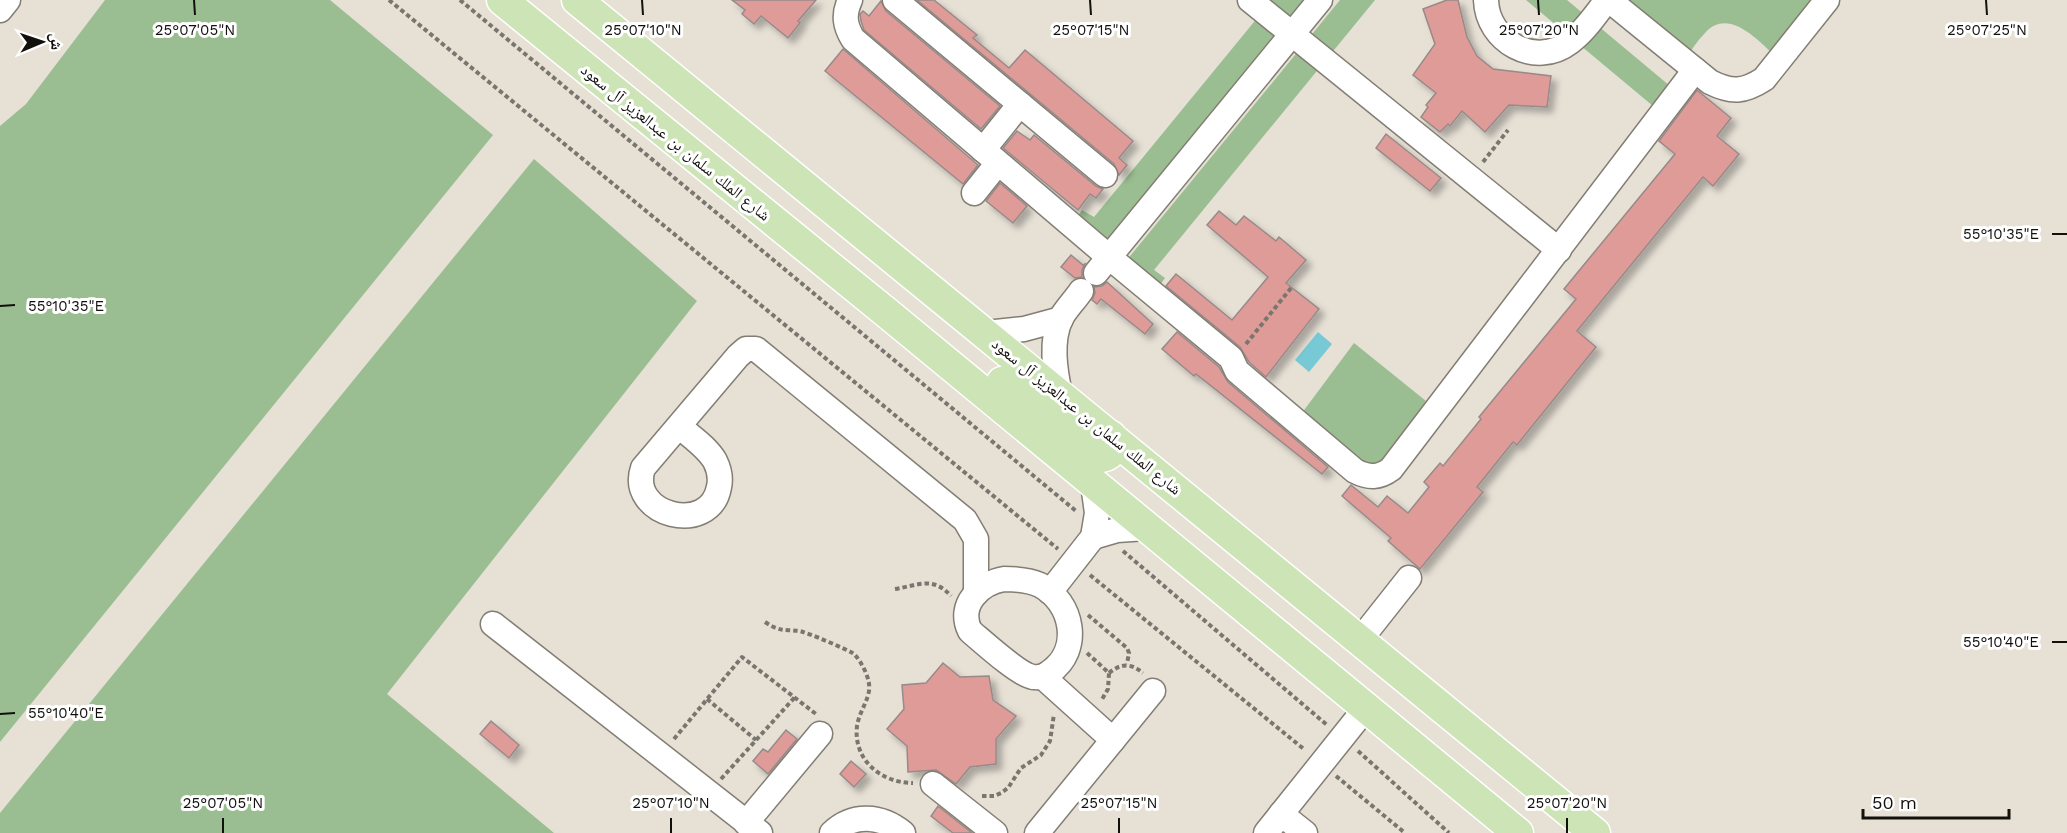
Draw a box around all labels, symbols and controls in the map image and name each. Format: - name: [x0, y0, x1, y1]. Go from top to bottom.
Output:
- north arrow: [12, 12, 72, 72]
- text: 25°07'05"N: [155, 21, 235, 39]
- text: 25°07'10"N: [604, 21, 682, 39]
- text: 25°07'15"N: [1053, 21, 1129, 39]
- text: 25°07'20"N: [1499, 21, 1579, 39]
- text: 25°07'25"N: [1947, 21, 2027, 39]
- text: ش: [47, 33, 66, 50]
- street label: شارع الملك سلمان بن عبدالعزيز آل سعود: [577, 60, 774, 225]
- text: 55°10'35"E: [1963, 225, 2039, 243]
- text: 55°10'35"E: [28, 297, 104, 315]
- street label: شارع الملك سلمان بن عبدالعزيز آل سعود: [988, 334, 1185, 499]
- text: 55°10'40"E: [1963, 633, 2039, 651]
- text: 55°10'40"E: [28, 704, 104, 722]
- scale bar: [1863, 782, 2008, 820]
- text: 50 m: [1872, 792, 1917, 813]
- text: 25°07'05"N: [183, 794, 263, 812]
- text: 25°07'10"N: [632, 794, 710, 812]
- text: 25°07'15"N: [1081, 794, 1157, 812]
- text: 25°07'20"N: [1527, 794, 1607, 812]

